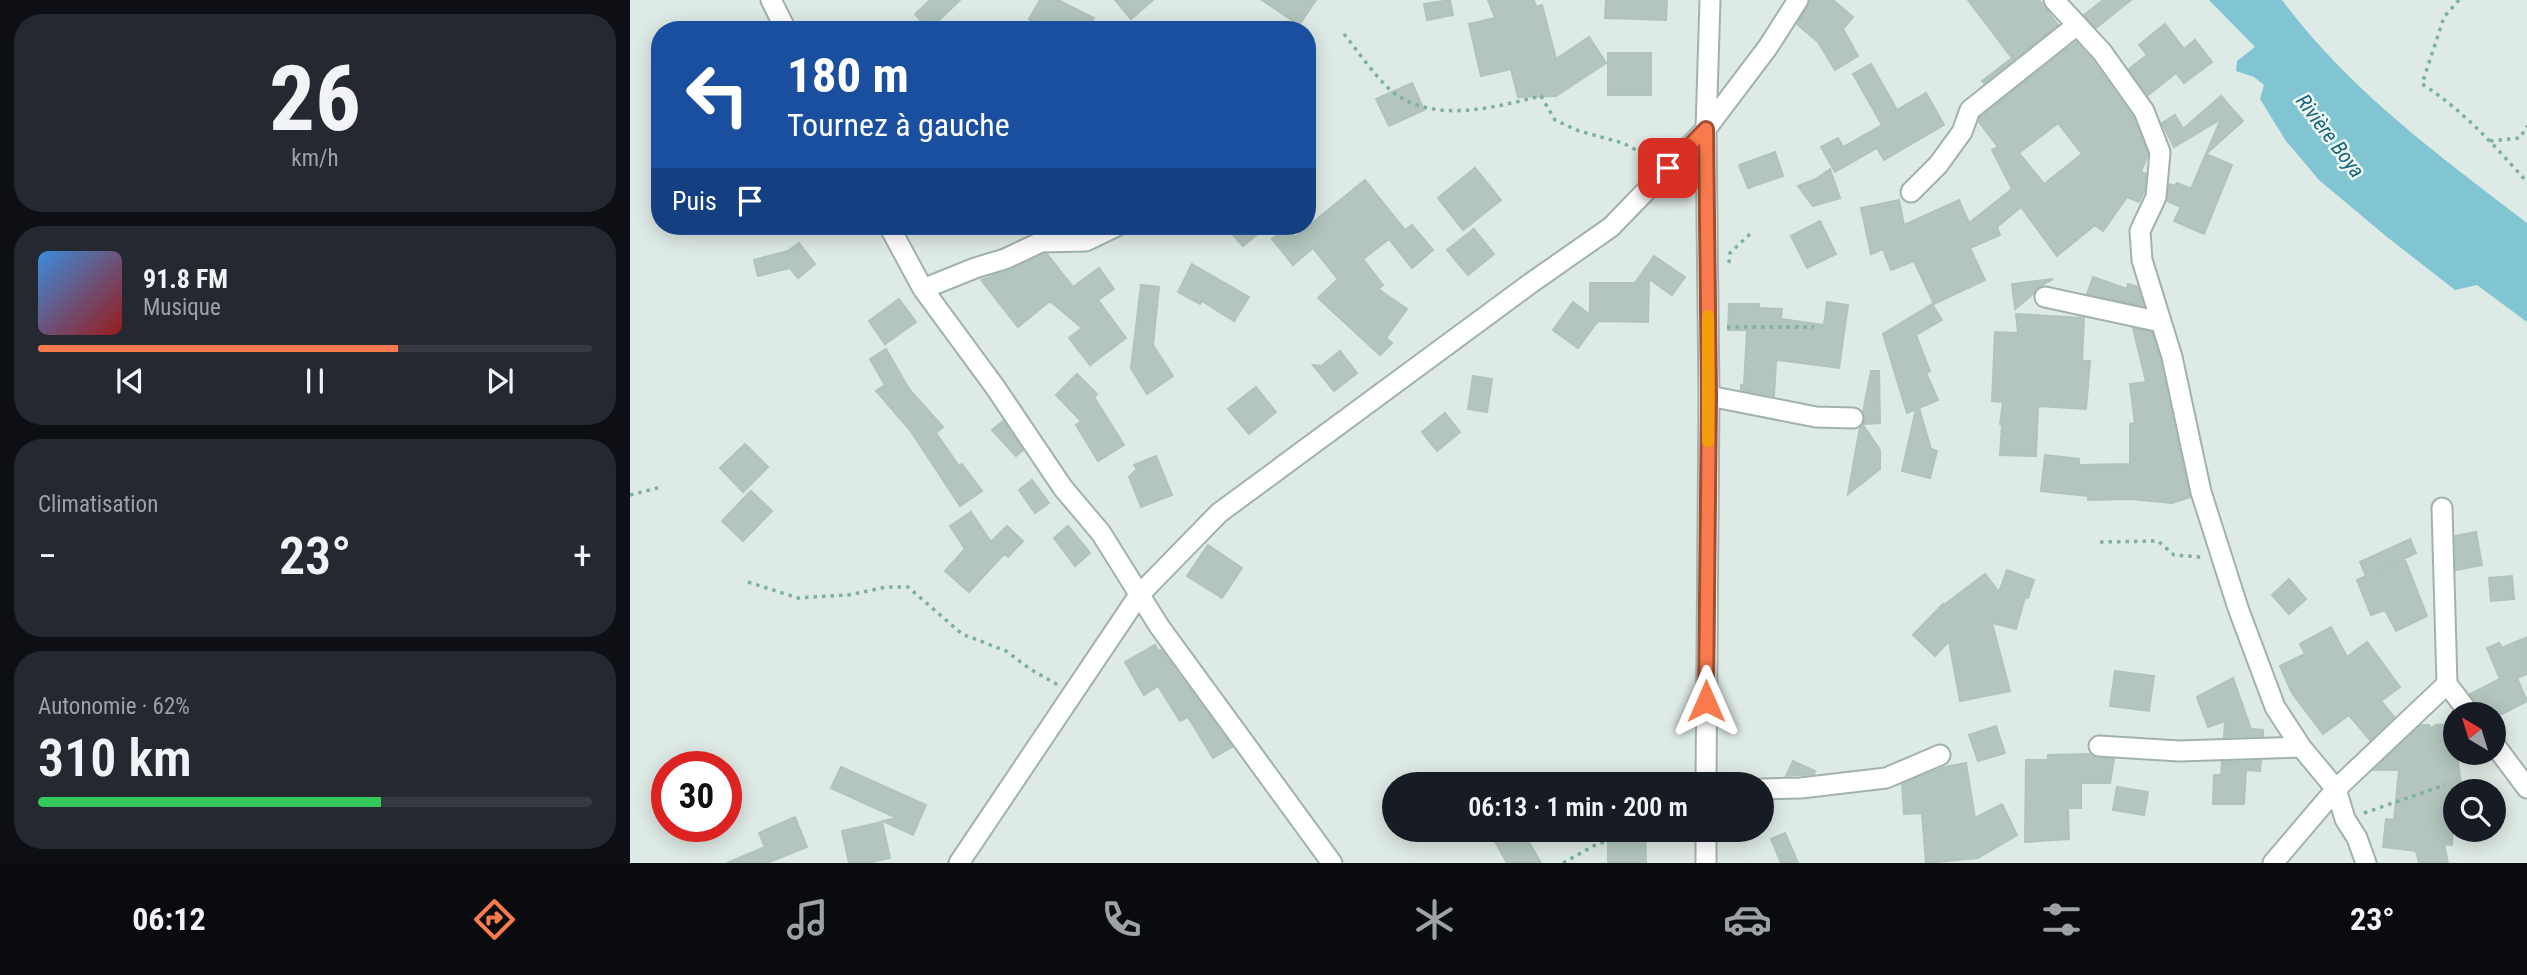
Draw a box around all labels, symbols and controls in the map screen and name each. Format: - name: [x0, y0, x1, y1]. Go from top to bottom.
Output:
- text: 26: [269, 46, 361, 152]
- text: 180 m: [787, 47, 909, 104]
- icon: left: [672, 49, 763, 140]
- water label: Rivière Boya: [2291, 90, 2369, 182]
- text: Tournez à gauche: [787, 106, 1010, 144]
- pin: [1638, 138, 1698, 198]
- text: km/h: [291, 145, 339, 172]
- icon: arrive: [1649, 149, 1687, 187]
- icon: arrive: [731, 182, 769, 220]
- text: Puis: [672, 186, 717, 216]
- text: 91.8 FM: [143, 264, 228, 294]
- text: Musique: [143, 294, 221, 321]
- icon: previous: [111, 362, 149, 400]
- icon: pause: [296, 362, 334, 400]
- icon: next: [481, 362, 519, 400]
- text: Climatisation: [38, 491, 158, 518]
- text: 23°: [279, 526, 351, 587]
- text: −: [38, 534, 57, 578]
- text: +: [573, 534, 592, 578]
- position arrow: [1669, 664, 1743, 738]
- text: Autonomie · 62%: [38, 693, 190, 720]
- north arrow: [2443, 702, 2506, 765]
- map controls: [2443, 702, 2506, 842]
- text: 310 km: [38, 728, 192, 789]
- speed limit sign: 30: [651, 751, 742, 842]
- button: search: [2443, 779, 2506, 842]
- text: 06:13 · 1 min · 200 m: [1468, 792, 1688, 822]
- icon: directions: [470, 895, 519, 944]
- icon: music: [783, 895, 832, 944]
- icon: phone: [1097, 895, 1146, 944]
- icon: climate: [1410, 895, 1459, 944]
- icon: car: [1723, 895, 1772, 944]
- icon: filters: [2037, 895, 2086, 944]
- text: 06:12: [132, 900, 206, 938]
- text: 23°: [2350, 900, 2395, 938]

